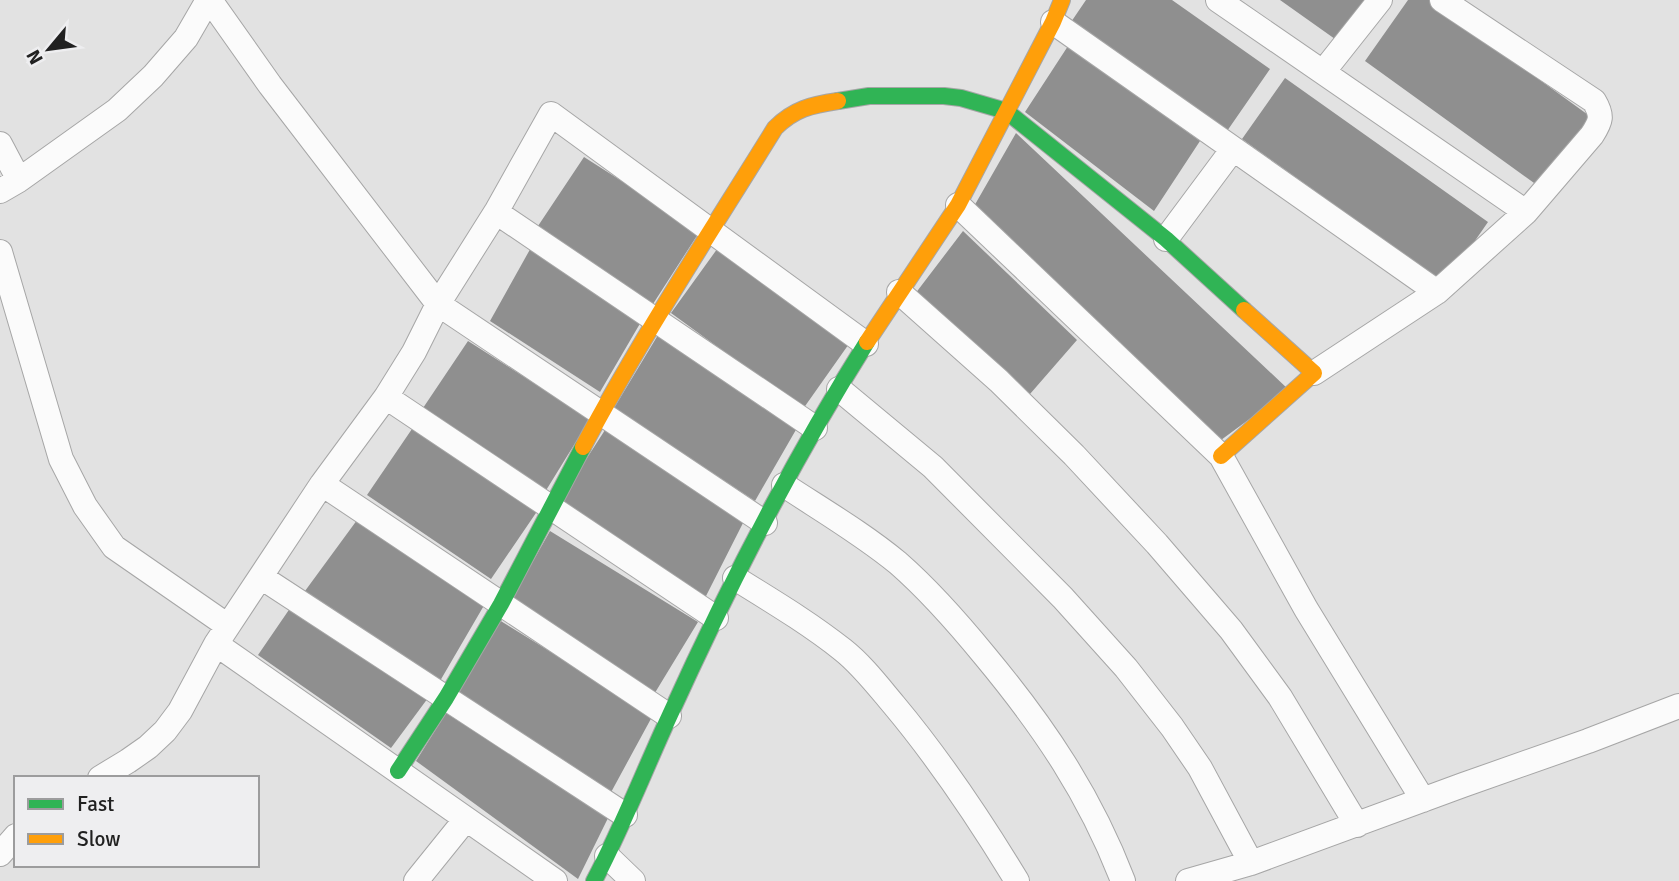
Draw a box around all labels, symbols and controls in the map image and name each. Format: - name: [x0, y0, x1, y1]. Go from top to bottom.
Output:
- north arrow: [14, 14, 84, 84]
- text: N: [21, 45, 49, 68]
- legend: [14, 776, 259, 867]
- text: Fast: [77, 791, 114, 817]
- text: Slow: [77, 826, 121, 852]

